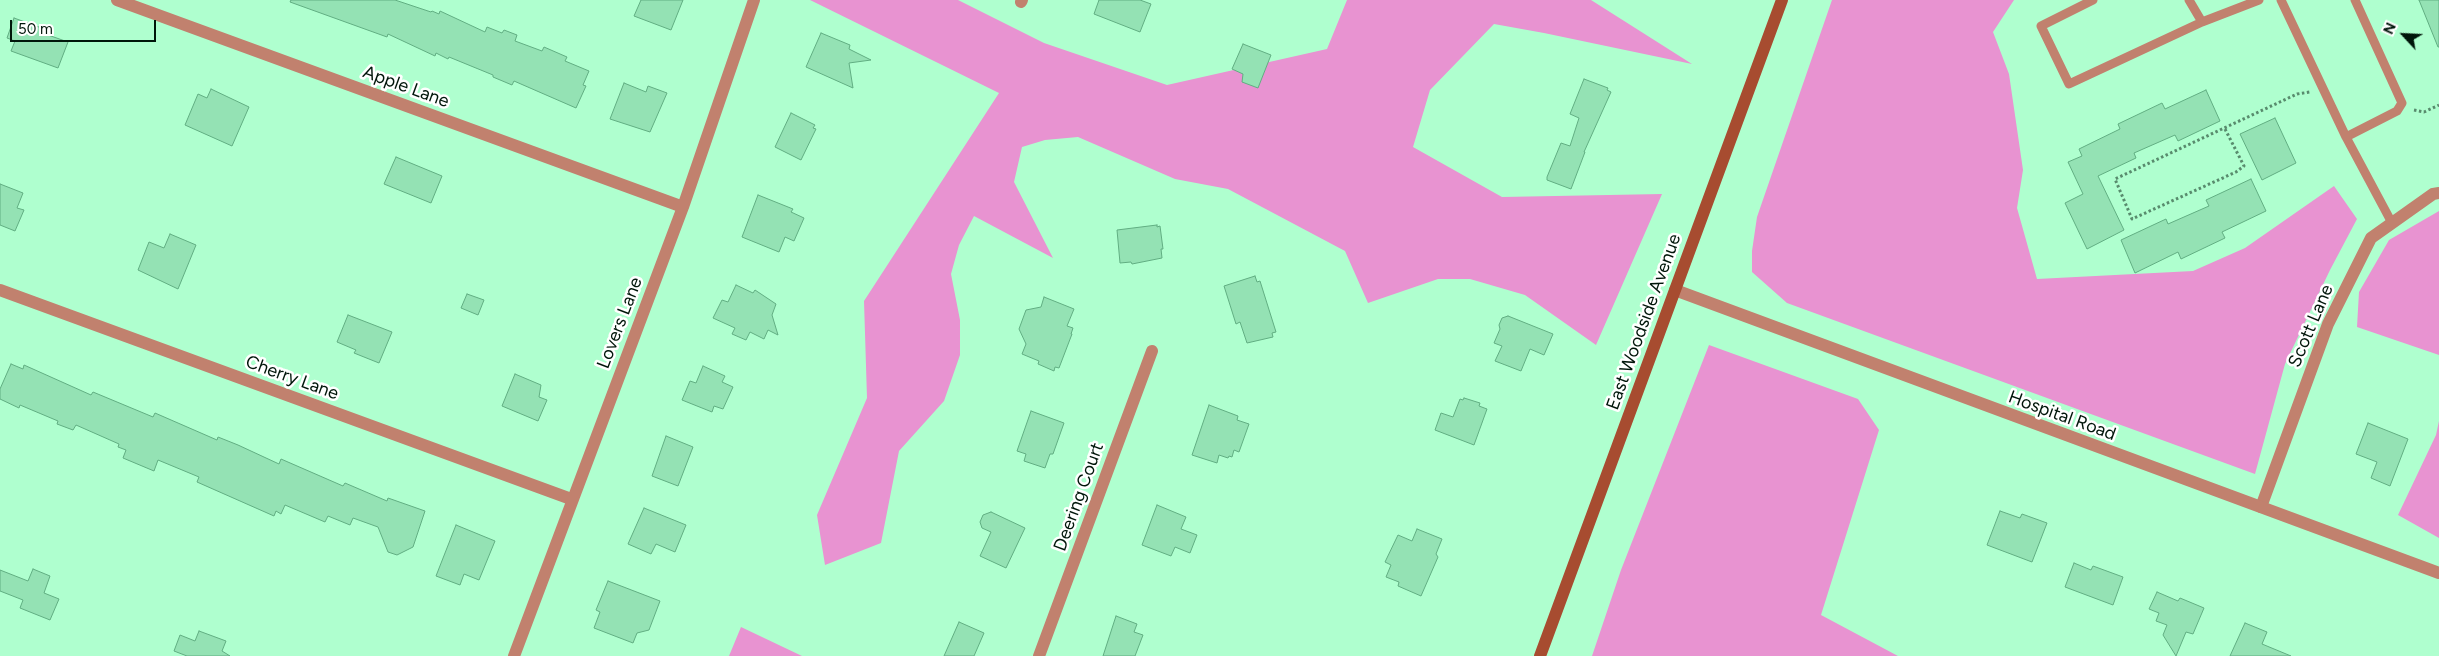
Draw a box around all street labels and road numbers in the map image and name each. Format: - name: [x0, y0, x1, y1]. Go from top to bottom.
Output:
- street label: Apple Lane: [360, 61, 452, 113]
- street label: East Woodside Avenue: [1602, 231, 1686, 413]
- street label: Lovers Lane: [593, 274, 647, 372]
- street label: Scott Lane: [2284, 281, 2338, 371]
- street label: Cherry Lane: [243, 351, 341, 405]
- street label: Hospital Road: [2005, 387, 2119, 445]
- street label: Deering Court: [1049, 440, 1109, 554]

